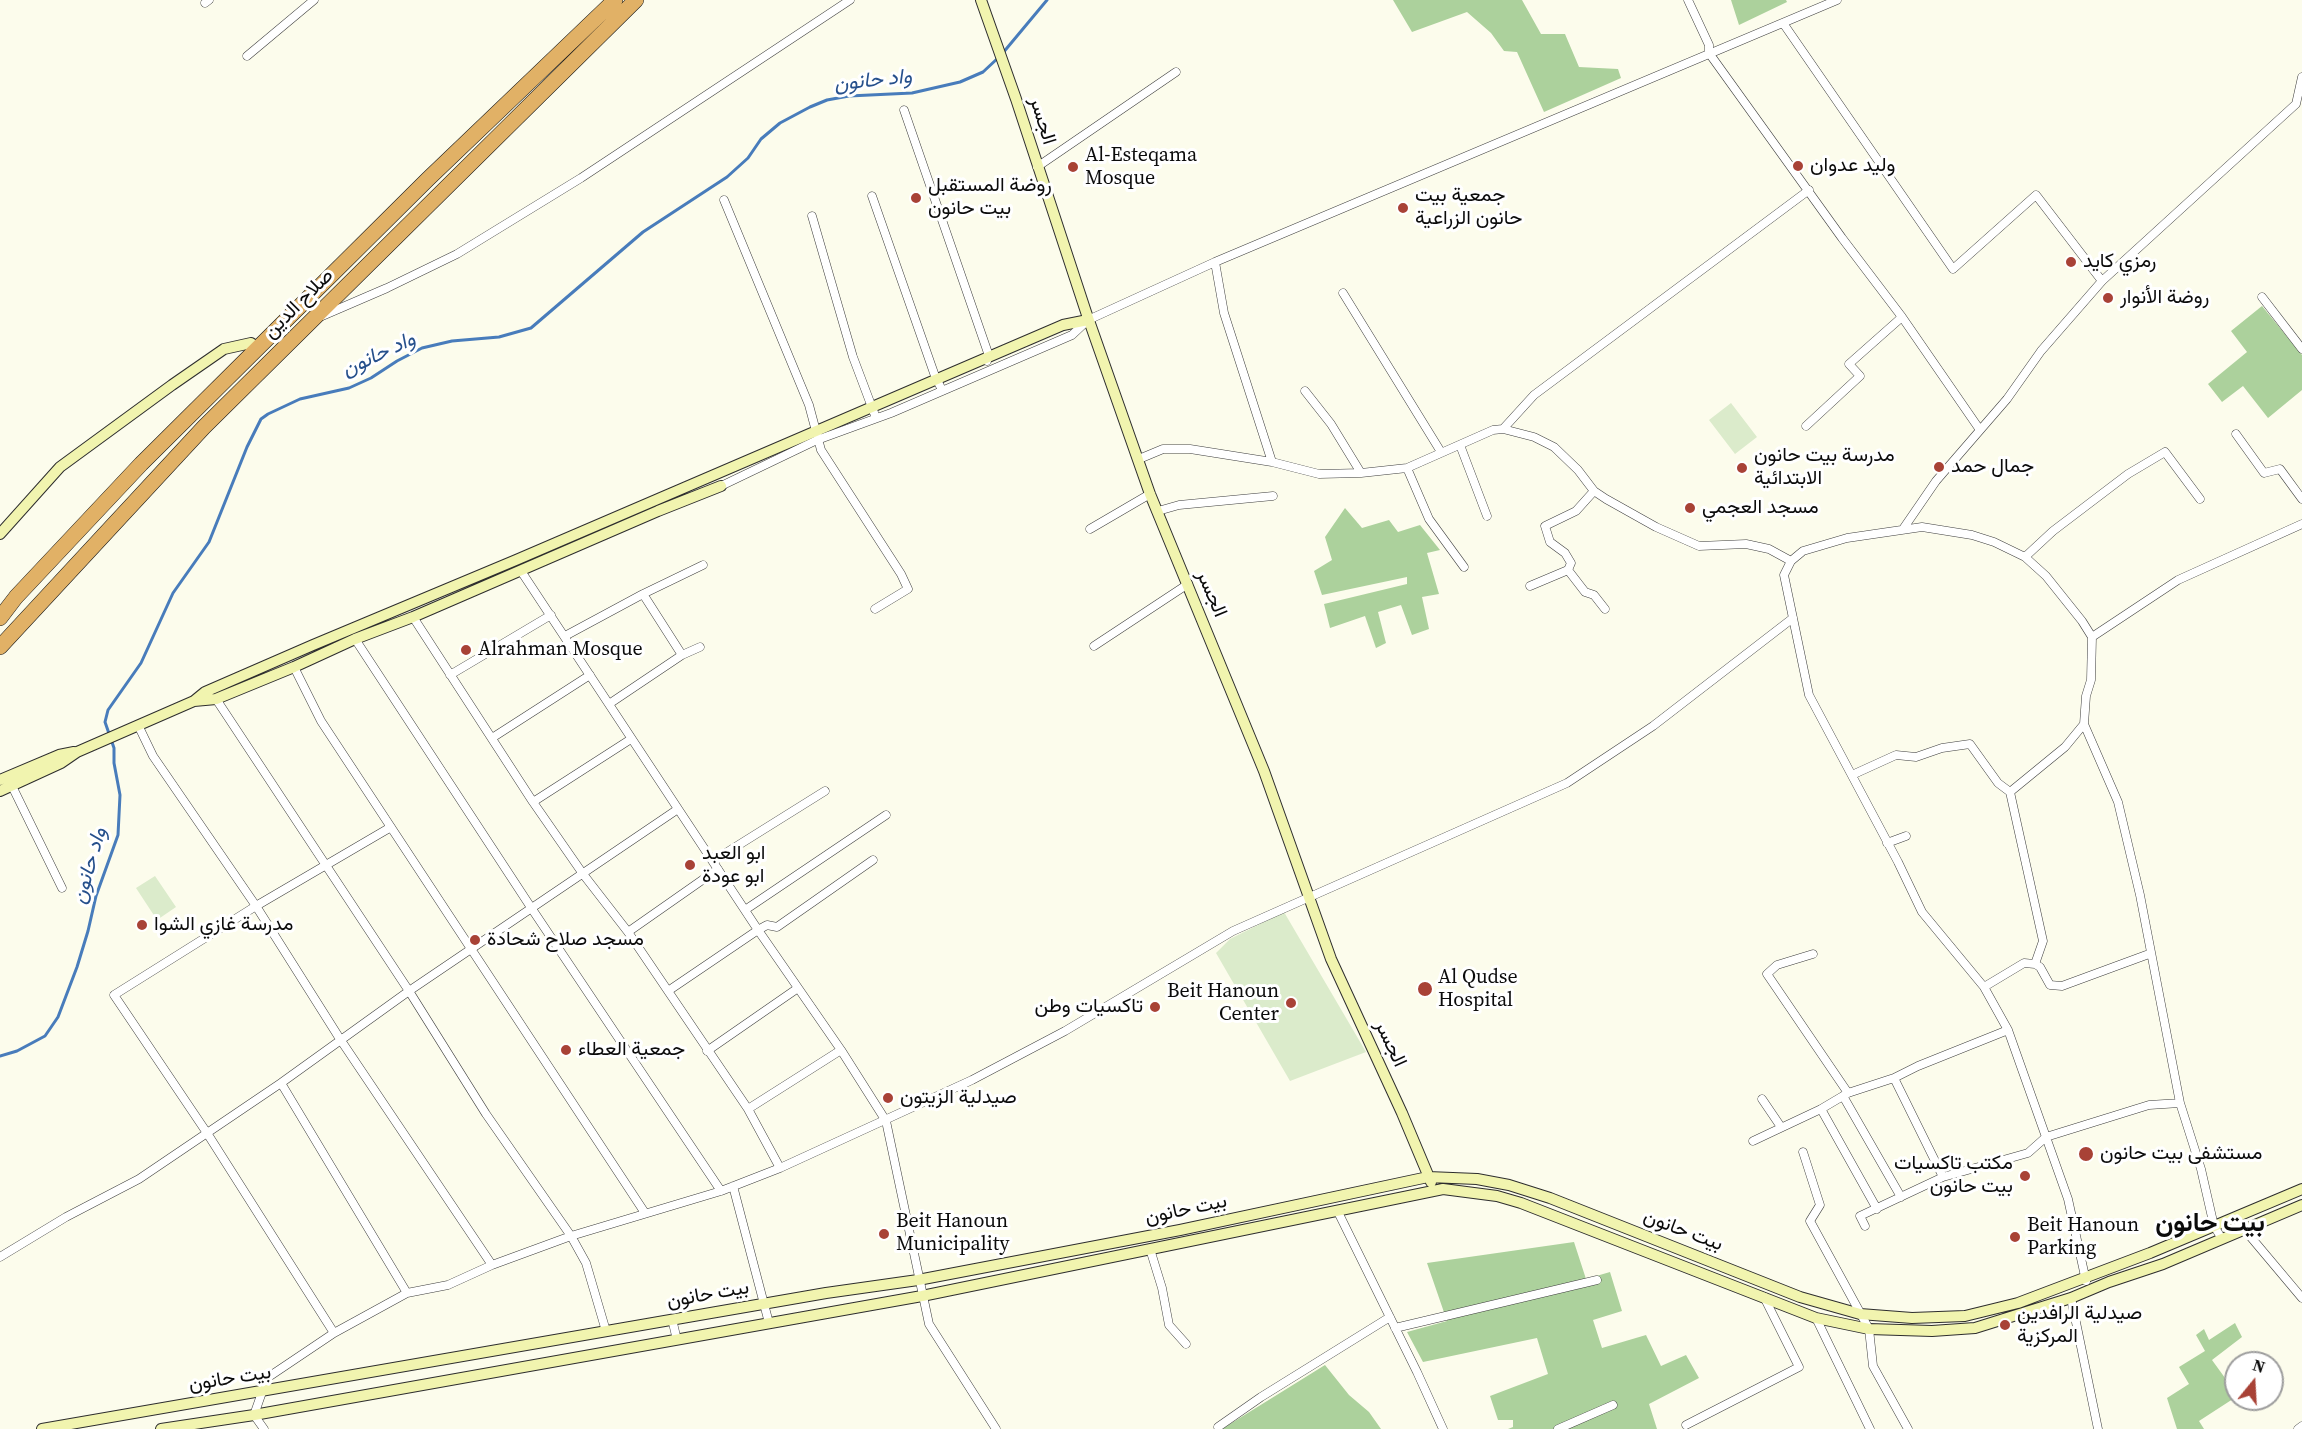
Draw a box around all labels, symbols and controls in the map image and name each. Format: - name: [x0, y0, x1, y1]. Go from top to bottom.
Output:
- water label: واد حانون: [833, 64, 913, 98]
- street label: الجسر: [1023, 94, 1061, 148]
- place label: Al-Esteqama Mosque: [1085, 144, 1197, 191]
- place label: وليد عدوان: [1810, 154, 1895, 178]
- marker: وليد عدوان: [1791, 159, 1805, 173]
- marker: Al-Esteqama Mosque: [1066, 160, 1080, 174]
- place label: روضة المستقبل بيت حانون: [928, 174, 1052, 221]
- place label: جمعية بيت حانون الزراعية: [1415, 184, 1522, 231]
- marker: روضة المستقبل بيت حانون: [909, 191, 923, 205]
- marker: جمعية بيت حانون الزراعية: [1396, 201, 1410, 215]
- place label: رمزي كايد: [2083, 250, 2156, 274]
- marker: رمزي كايد: [2064, 255, 2078, 269]
- street label: صلاح الدين: [259, 264, 339, 344]
- place label: روضة الأنوار: [2120, 286, 2209, 310]
- marker: روضة الأنوار: [2101, 291, 2115, 305]
- water label: واد حانون: [338, 327, 420, 383]
- place label: مدرسة بيت حانون الابتدائية: [1754, 444, 1895, 491]
- place label: جمال حمد: [1951, 455, 2034, 479]
- marker: جمال حمد: [1932, 460, 1946, 474]
- marker: مدرسة بيت حانون الابتدائية: [1735, 461, 1749, 475]
- place label: مسجد العجمي: [1702, 496, 1819, 520]
- marker: مسجد العجمي: [1683, 501, 1697, 515]
- street label: الجسر: [1190, 567, 1232, 621]
- place label: Alrahman Mosque: [478, 638, 643, 662]
- marker: Alrahman Mosque: [459, 643, 473, 657]
- water label: واد حانون: [67, 825, 113, 907]
- place label: ابو العبد ابو عودة: [702, 842, 766, 889]
- marker: ابو العبد ابو عودة: [683, 858, 697, 872]
- place label: مدرسة غازي الشوا: [154, 913, 293, 937]
- marker: مدرسة غازي الشوا: [135, 918, 149, 932]
- place label: مسجد صلاح شحادة: [487, 928, 644, 952]
- marker: مسجد صلاح شحادة: [468, 933, 482, 947]
- place label: Al Qudse Hospital: [1438, 966, 1518, 1013]
- place label: Beit Hanoun Center: [1167, 980, 1279, 1027]
- marker: Al Qudse Hospital: [1416, 980, 1434, 998]
- place label: تاكسيات وطن: [1034, 995, 1143, 1019]
- marker: Beit Hanoun Center: [1284, 996, 1298, 1010]
- marker: تاكسيات وطن: [1148, 1000, 1162, 1014]
- street label: الجسر: [1369, 1017, 1411, 1071]
- place label: جمعية العطاء: [578, 1038, 685, 1062]
- marker: جمعية العطاء: [559, 1043, 573, 1057]
- place label: صيدلية الزيتون: [900, 1086, 1017, 1110]
- marker: صيدلية الزيتون: [881, 1091, 895, 1105]
- place label: مستشفى بيت حانون: [2100, 1142, 2262, 1166]
- marker: مستشفى بيت حانون: [2077, 1145, 2095, 1163]
- place label: مكتب تاكسيات بيت حانون: [1894, 1152, 2013, 1199]
- marker: مكتب تاكسيات بيت حانون: [2018, 1169, 2032, 1183]
- street label: بيت حانون: [1143, 1190, 1229, 1230]
- street label: بيت حانون: [1640, 1205, 1726, 1257]
- district label: بيت حانون: [2155, 1208, 2265, 1240]
- place label: Beit Hanoun Municipality: [896, 1210, 1009, 1257]
- place label: Beit Hanoun Parking: [2027, 1214, 2139, 1261]
- marker: Beit Hanoun Municipality: [877, 1227, 891, 1241]
- marker: Beit Hanoun Parking: [2008, 1230, 2022, 1244]
- street label: بيت حانون: [665, 1276, 751, 1314]
- place label: صيدلية الرافدين المركزية: [2017, 1302, 2142, 1349]
- marker: صيدلية الرافدين المركزية: [1998, 1318, 2012, 1332]
- north arrow: [2224, 1351, 2284, 1411]
- text: N: [2250, 1354, 2268, 1378]
- street label: بيت حانون: [187, 1361, 273, 1397]

